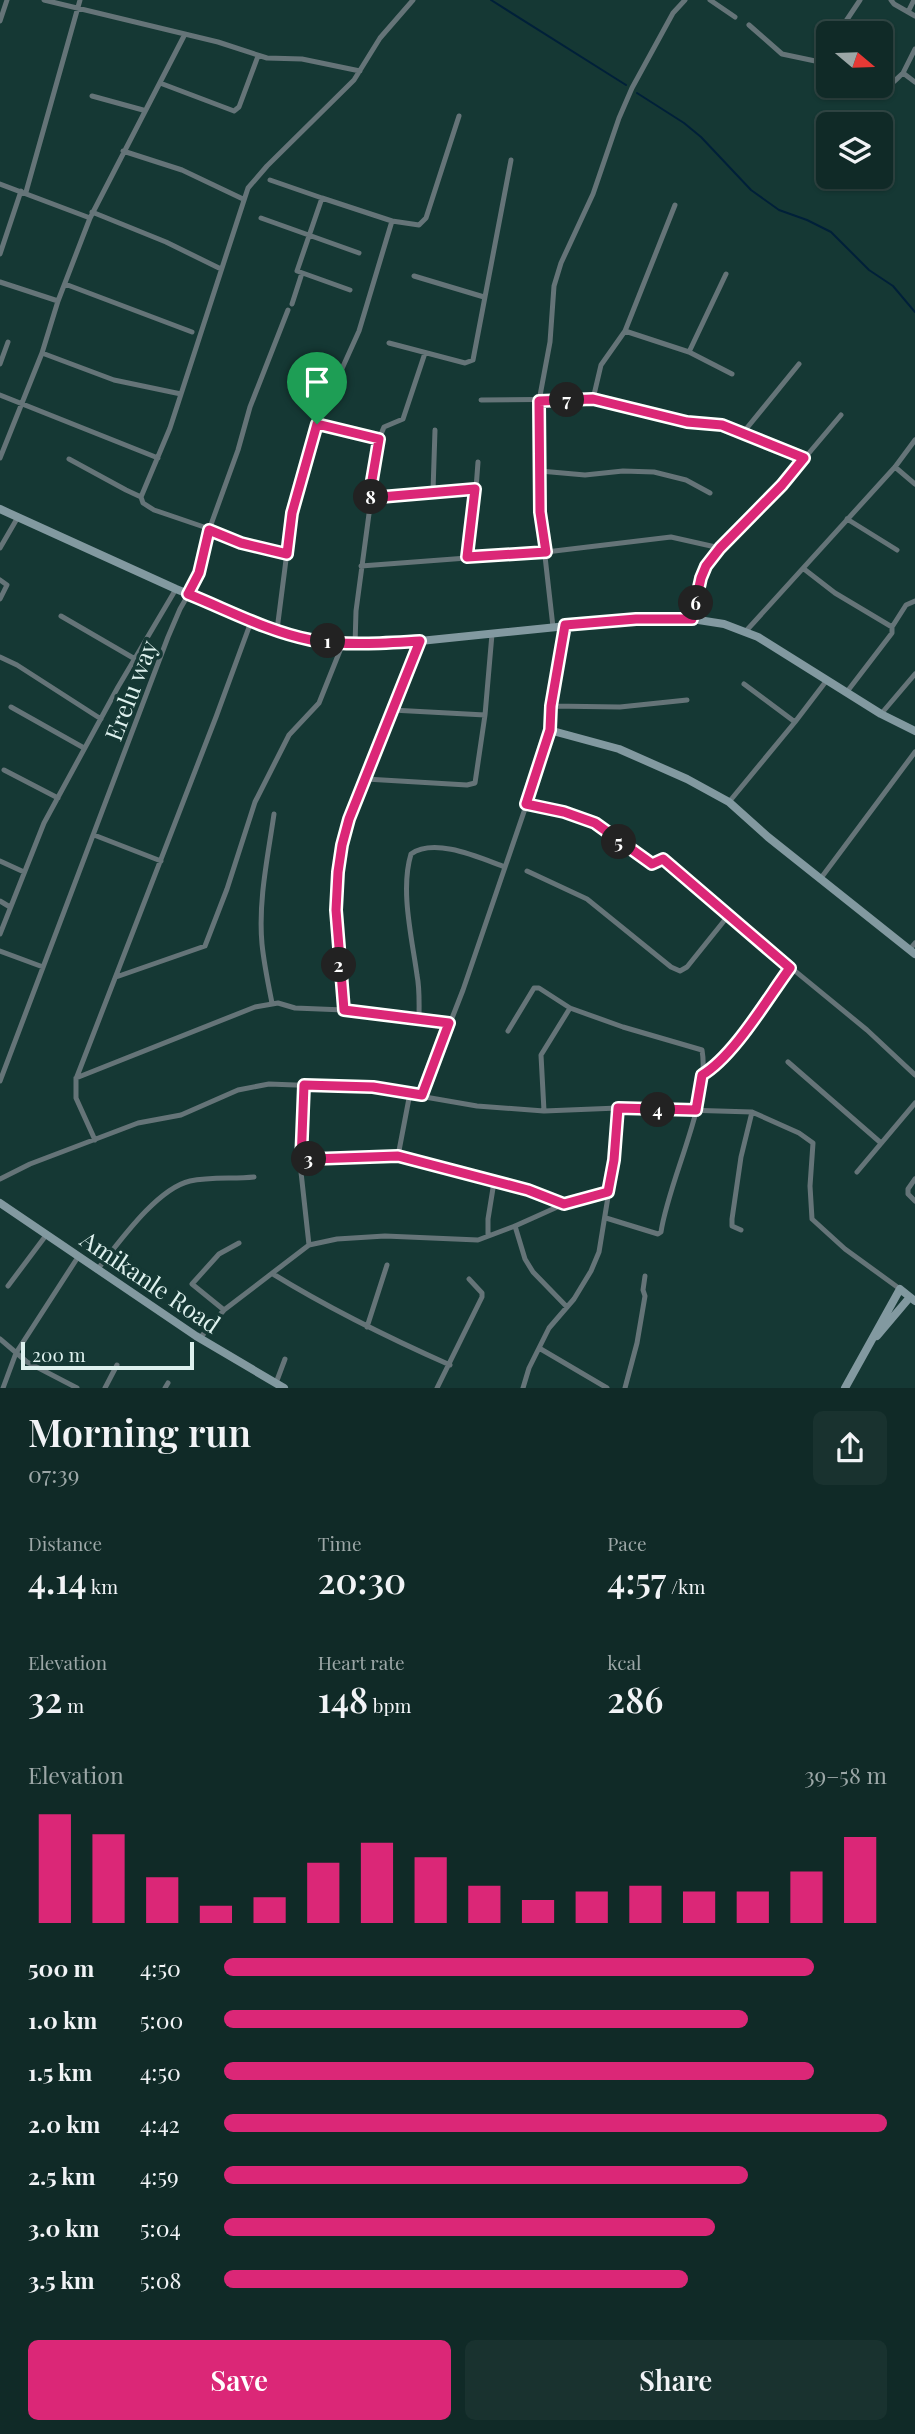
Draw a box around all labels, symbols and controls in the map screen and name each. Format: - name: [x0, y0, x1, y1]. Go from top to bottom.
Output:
- north arrow: [816, 21, 892, 98]
- map controls: [816, 21, 893, 189]
- button: layers: [816, 112, 893, 189]
- pin: [287, 352, 347, 424]
- icon: arrive: [298, 363, 336, 401]
- pin: 7: [550, 382, 584, 418]
- text: 7: [562, 386, 571, 412]
- pin: 8: [354, 480, 388, 514]
- text: 8: [365, 483, 376, 509]
- pin: 6: [678, 586, 714, 620]
- text: 6: [690, 589, 701, 615]
- pin: 1: [310, 624, 346, 658]
- text: 1: [324, 627, 331, 653]
- street label: Erelu way: [96, 635, 164, 745]
- pin: 5: [602, 824, 636, 860]
- text: 5: [614, 828, 623, 854]
- pin: 2: [322, 948, 356, 982]
- text: 2: [334, 951, 343, 977]
- pin: 4: [640, 1092, 676, 1128]
- text: 4: [652, 1096, 663, 1122]
- pin: 3: [292, 1142, 326, 1176]
- text: 3: [304, 1145, 313, 1171]
- street label: Amikanle Road: [74, 1222, 227, 1340]
- scale bar: [21, 1338, 194, 1370]
- text: 200 m: [32, 1341, 86, 1367]
- text: Morning run: [28, 1406, 251, 1457]
- button: share: [813, 1411, 887, 1485]
- text: 07:39: [28, 1458, 79, 1489]
- text: Distance: [28, 1530, 102, 1556]
- text: Time: [318, 1530, 362, 1556]
- text: Pace: [607, 1530, 647, 1556]
- text: 4.14: [28, 1556, 87, 1603]
- text: 20:30: [318, 1556, 406, 1603]
- text: 4:57: [607, 1556, 666, 1603]
- text: km: [87, 1573, 118, 1599]
- text: /km: [666, 1573, 705, 1599]
- text: Elevation: [28, 1649, 107, 1675]
- text: Heart rate: [318, 1649, 405, 1675]
- text: kcal: [607, 1649, 641, 1675]
- text: 32: [28, 1675, 62, 1722]
- text: 148: [318, 1675, 368, 1722]
- text: 286: [607, 1675, 663, 1722]
- text: m: [62, 1692, 84, 1718]
- text: bpm: [368, 1692, 411, 1718]
- text: Elevation: [28, 1759, 124, 1790]
- text: 39–58 m: [804, 1759, 887, 1790]
- text: 500 m: [28, 1952, 94, 1983]
- text: 4:50: [140, 1952, 181, 1983]
- text: 1.0 km: [28, 2004, 97, 2035]
- text: 5:00: [140, 2004, 183, 2035]
- text: 1.5 km: [28, 2056, 92, 2087]
- text: 4:50: [140, 2056, 181, 2087]
- text: 2.0 km: [28, 2108, 100, 2139]
- text: 4:42: [140, 2108, 180, 2139]
- text: 2.5 km: [28, 2160, 95, 2191]
- text: 4:59: [140, 2160, 179, 2191]
- text: 3.0 km: [28, 2212, 100, 2243]
- text: 5:04: [140, 2212, 181, 2243]
- text: 3.5 km: [28, 2264, 95, 2295]
- text: 5:08: [140, 2264, 181, 2295]
- button: Save: [28, 2340, 451, 2420]
- button: Share: [465, 2340, 887, 2420]

